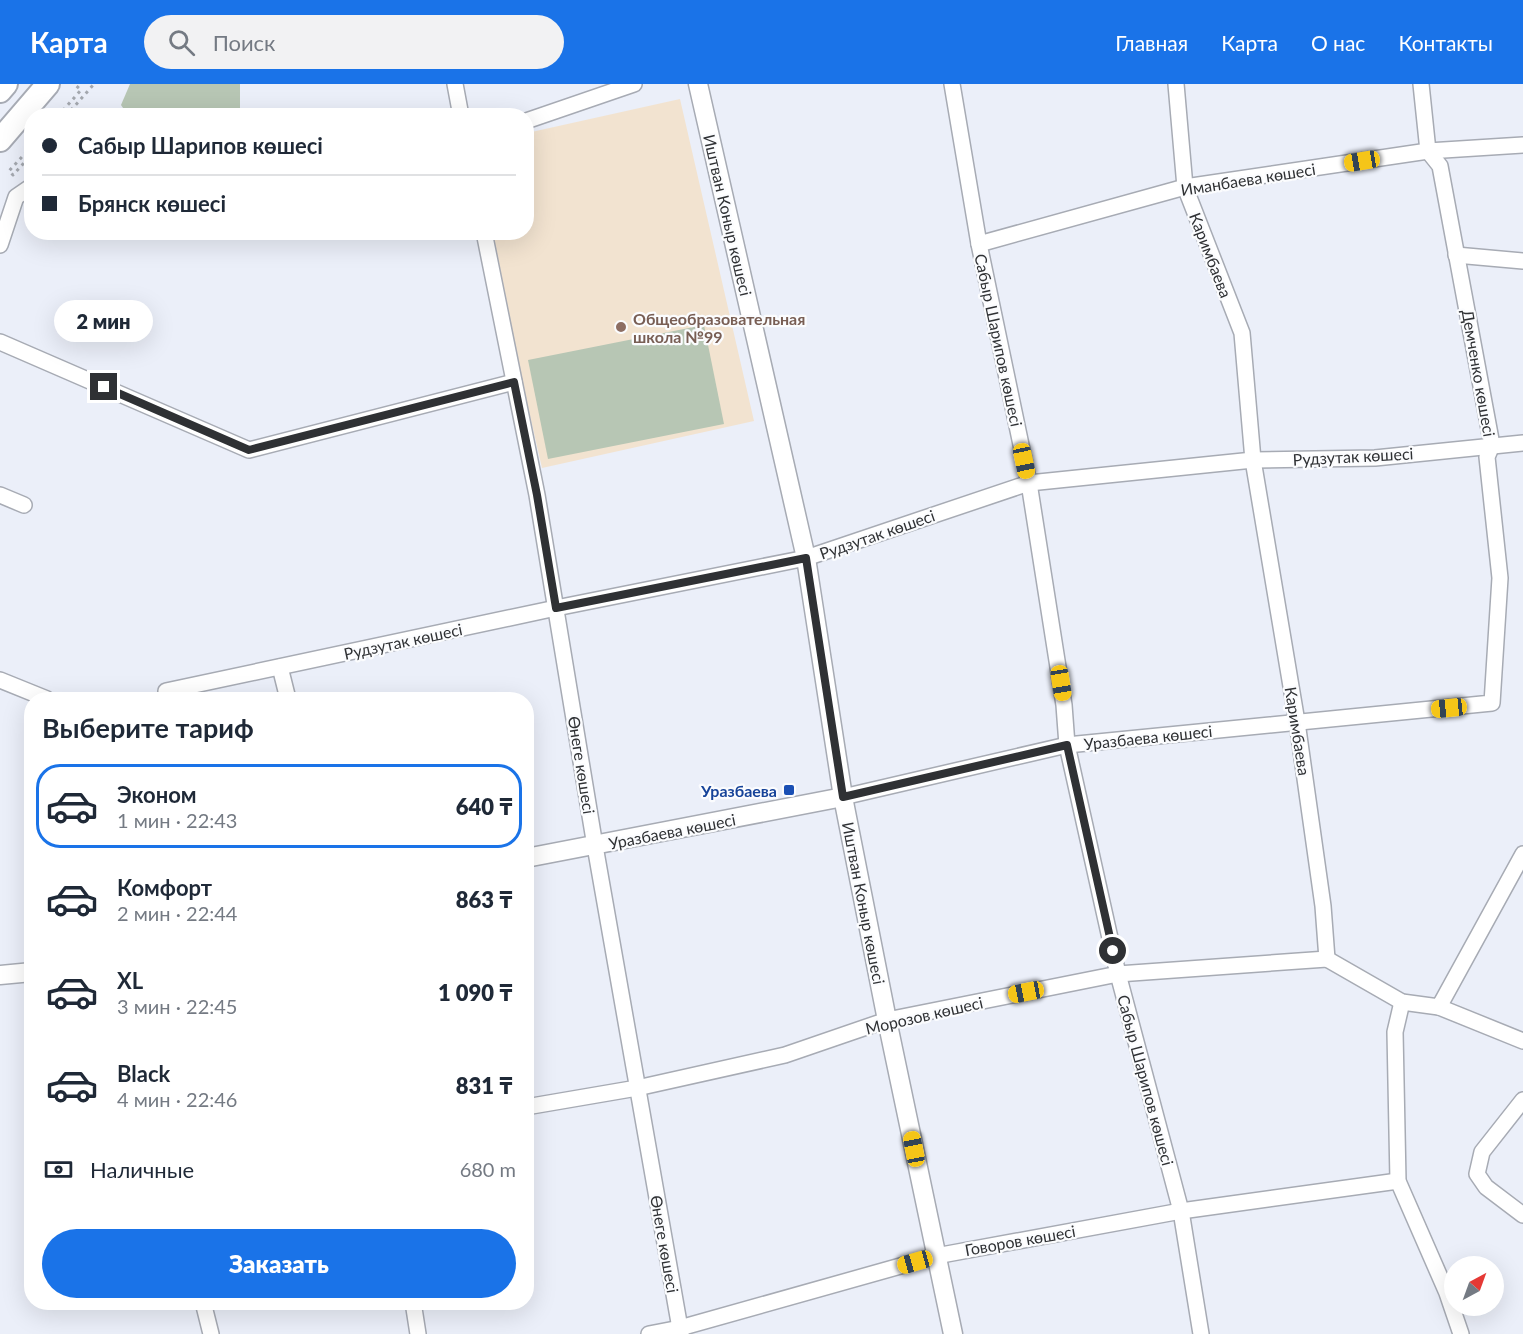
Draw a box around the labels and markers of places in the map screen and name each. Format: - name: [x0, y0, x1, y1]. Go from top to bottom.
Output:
- place label: Общеобразовательная школа №99: [633, 309, 805, 346]
- marker: Общеобразовательная школа №99: [614, 320, 628, 334]
- place label: Уразбаева: [700, 781, 777, 800]
- marker: Уразбаева: [782, 783, 796, 797]

